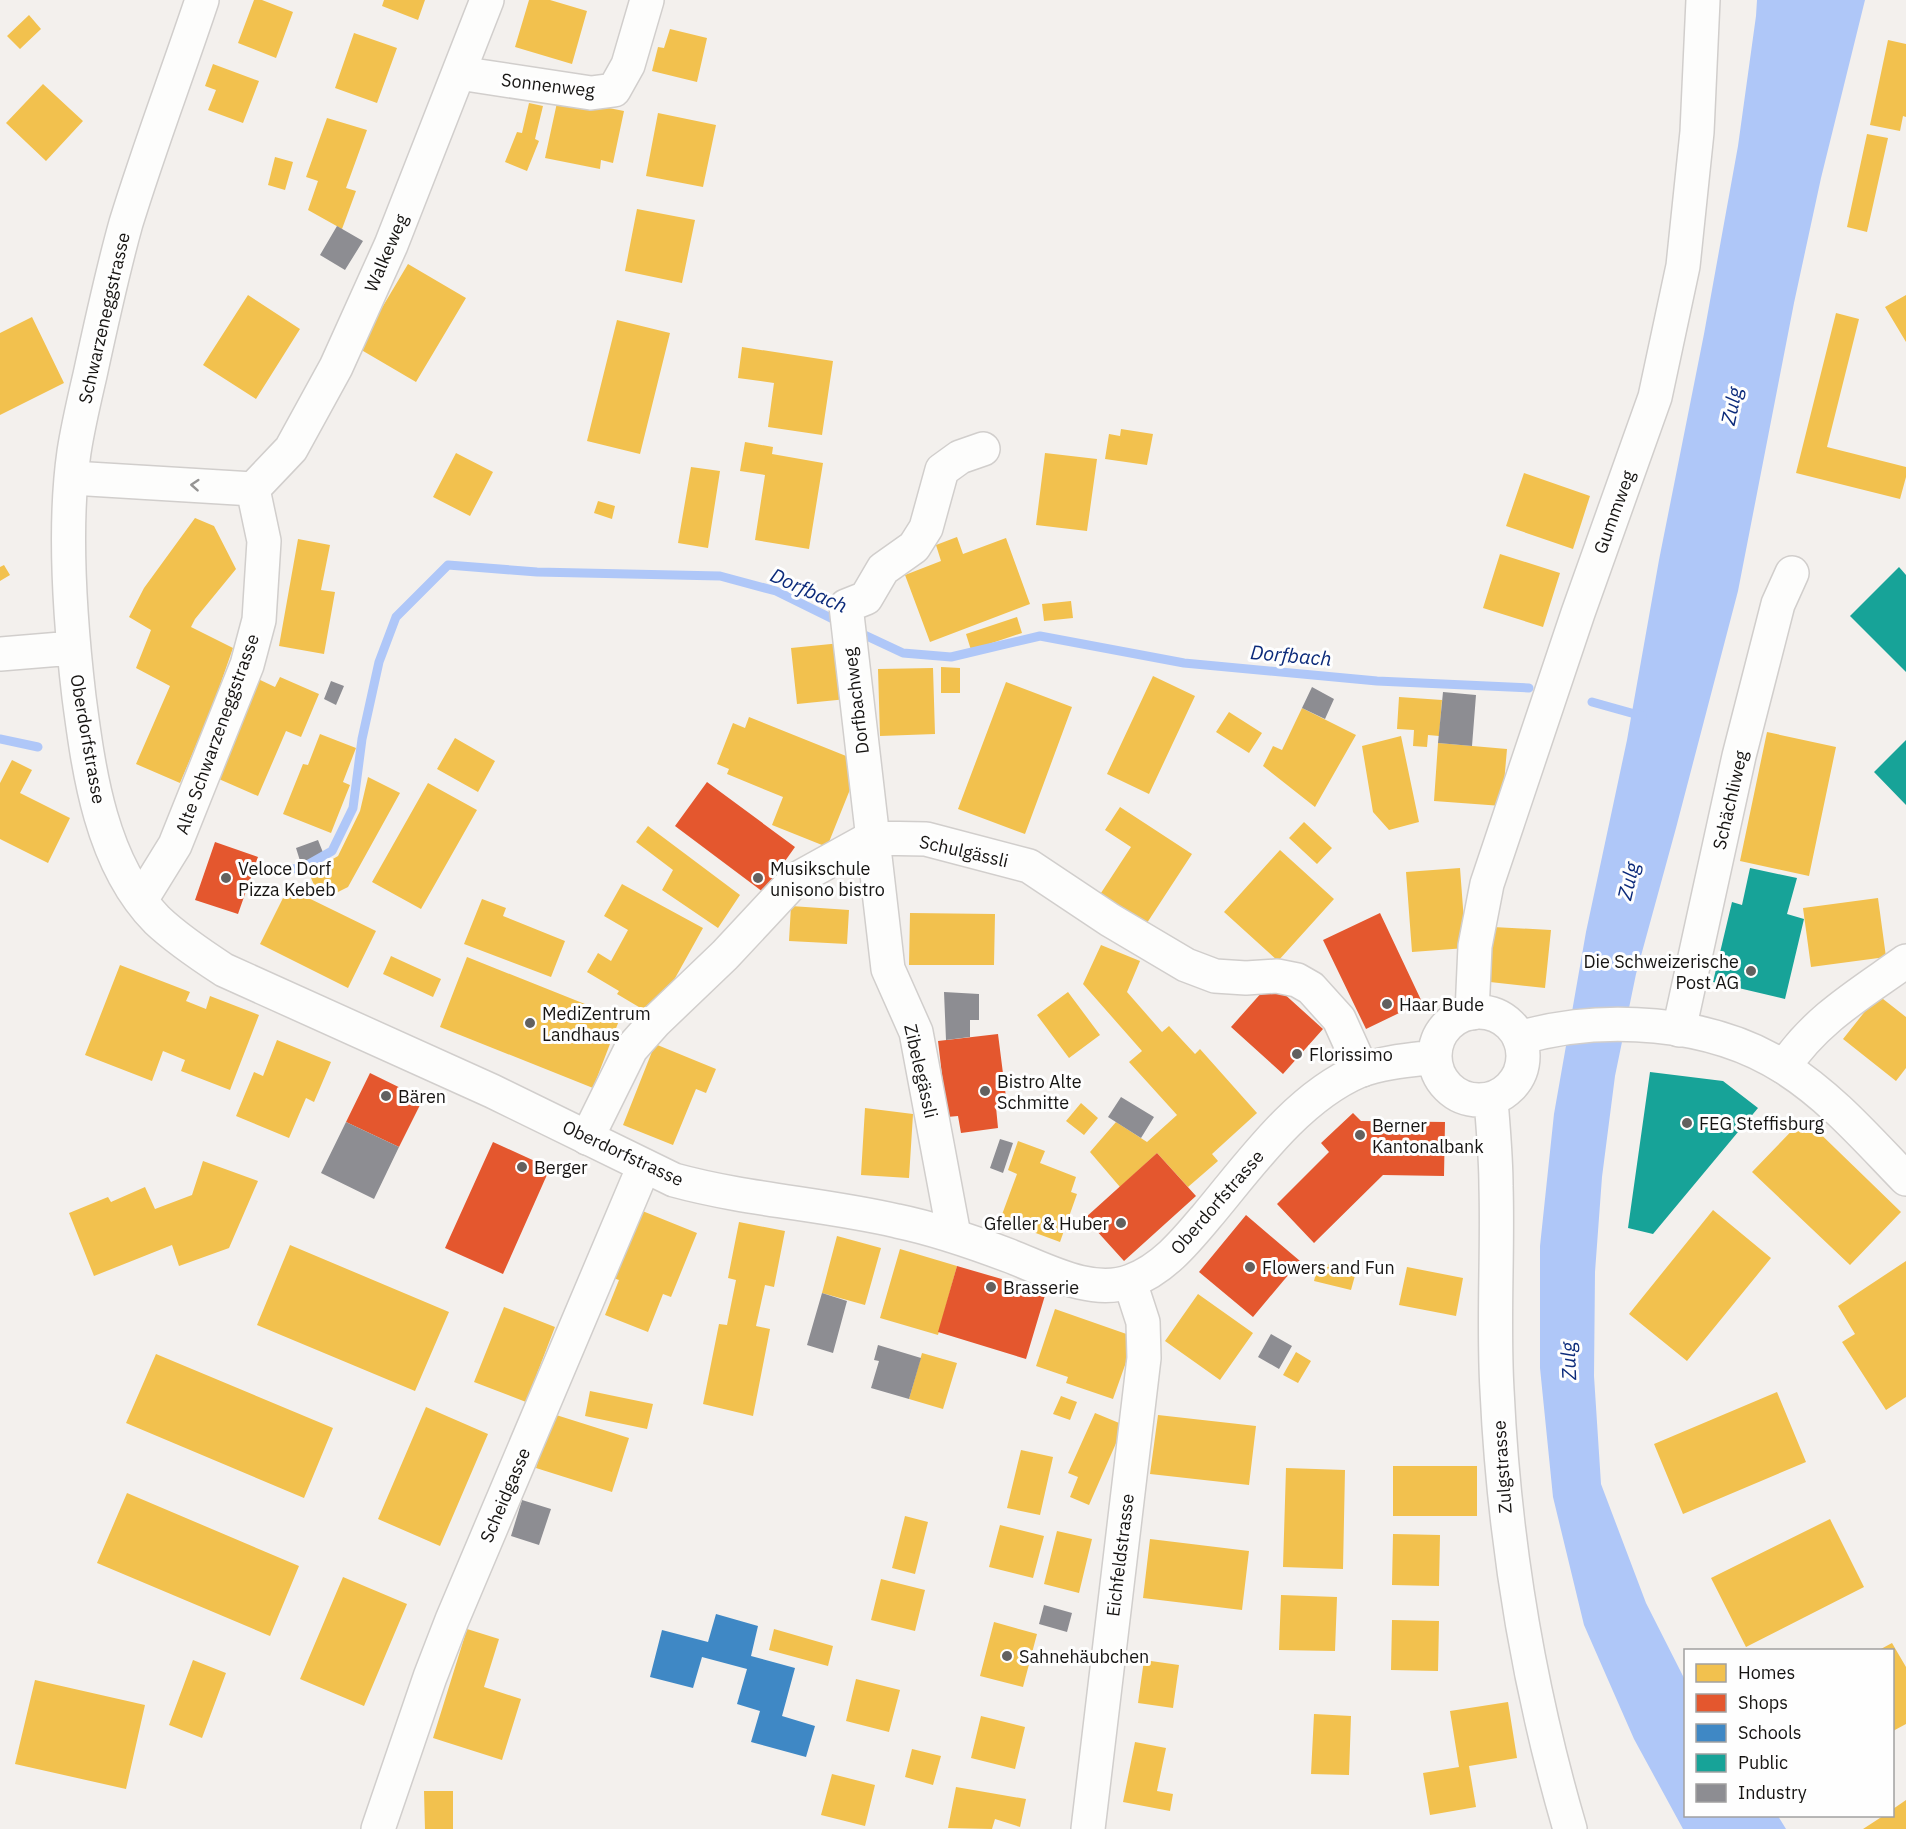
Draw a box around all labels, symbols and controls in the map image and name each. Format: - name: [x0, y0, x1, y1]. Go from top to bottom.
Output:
- street label: Sonnenweg: [500, 68, 597, 102]
- street label: Walkeweg: [359, 210, 413, 295]
- street label: Schwarzeneggstrasse: [73, 230, 135, 406]
- water label: Zulg: [1714, 384, 1748, 428]
- street label: Gummweg: [1588, 467, 1640, 557]
- one-way arrow: [190, 479, 199, 492]
- water label: Dorfbach: [766, 561, 852, 619]
- street label: Alte Schwarzeneggstrasse: [170, 630, 264, 837]
- water label: Dorfbach: [1249, 638, 1333, 672]
- street label: Dorfbachweg: [838, 646, 874, 756]
- street label: Oberdorfstrasse: [65, 672, 111, 806]
- street label: Schächliweg: [1707, 748, 1753, 852]
- street label: Schulgässli: [917, 830, 1011, 872]
- place label: Veloce Dorf Pizza Kebeb: [238, 857, 336, 901]
- place label: Musikschule unisono bistro: [770, 857, 885, 901]
- water label: Zulg: [1610, 859, 1646, 903]
- marker: Veloce Dorf Pizza Kebeb: [219, 871, 233, 885]
- marker: Musikschule unisono bistro: [751, 871, 765, 885]
- place label: Die Schweizerische Post AG: [1583, 950, 1739, 994]
- marker: Die Schweizerische Post AG: [1744, 964, 1758, 978]
- place label: Haar Bude: [1399, 993, 1484, 1016]
- marker: Haar Bude: [1380, 997, 1394, 1011]
- place label: MediZentrum Landhaus: [542, 1002, 651, 1046]
- marker: MediZentrum Landhaus: [523, 1016, 537, 1030]
- street label: Zibelegässli: [899, 1022, 943, 1120]
- place label: Florissimo: [1309, 1043, 1393, 1066]
- marker: Florissimo: [1290, 1047, 1304, 1061]
- place label: Bistro Alte Schmitte: [997, 1070, 1082, 1114]
- marker: Bistro Alte Schmitte: [978, 1084, 992, 1098]
- place label: Bären: [398, 1085, 446, 1108]
- marker: Bären: [379, 1089, 393, 1103]
- place label: FEG Steffisburg: [1699, 1112, 1825, 1135]
- place label: Berner Kantonalbank: [1372, 1114, 1484, 1158]
- street label: Oberdorfstrasse: [559, 1115, 687, 1191]
- marker: FEG Steffisburg: [1680, 1116, 1694, 1130]
- marker: Berner Kantonalbank: [1353, 1128, 1367, 1142]
- street label: Oberdorfstrasse: [1165, 1145, 1269, 1259]
- place label: Berger: [534, 1156, 588, 1179]
- marker: Berger: [515, 1160, 529, 1174]
- place label: Gfeller & Huber: [984, 1212, 1109, 1235]
- marker: Gfeller & Huber: [1114, 1216, 1128, 1230]
- place label: Flowers and Fun: [1262, 1256, 1395, 1279]
- marker: Flowers and Fun: [1243, 1260, 1257, 1274]
- place label: Brasserie: [1003, 1276, 1079, 1299]
- marker: Brasserie: [984, 1280, 998, 1294]
- water label: Zulg: [1554, 1341, 1582, 1381]
- street label: Zulgstrasse: [1487, 1420, 1517, 1514]
- street label: Scheidgasse: [475, 1444, 535, 1546]
- street label: Eichfeldstrasse: [1101, 1492, 1139, 1618]
- place label: Sahnehäubchen: [1019, 1645, 1149, 1668]
- marker: Sahnehäubchen: [1000, 1649, 1014, 1663]
- legend: [1684, 1649, 1894, 1817]
- text: Homes: [1738, 1661, 1795, 1684]
- text: Shops: [1738, 1691, 1788, 1714]
- text: Schools: [1738, 1721, 1802, 1744]
- text: Public: [1738, 1751, 1788, 1774]
- text: Industry: [1738, 1781, 1807, 1804]

